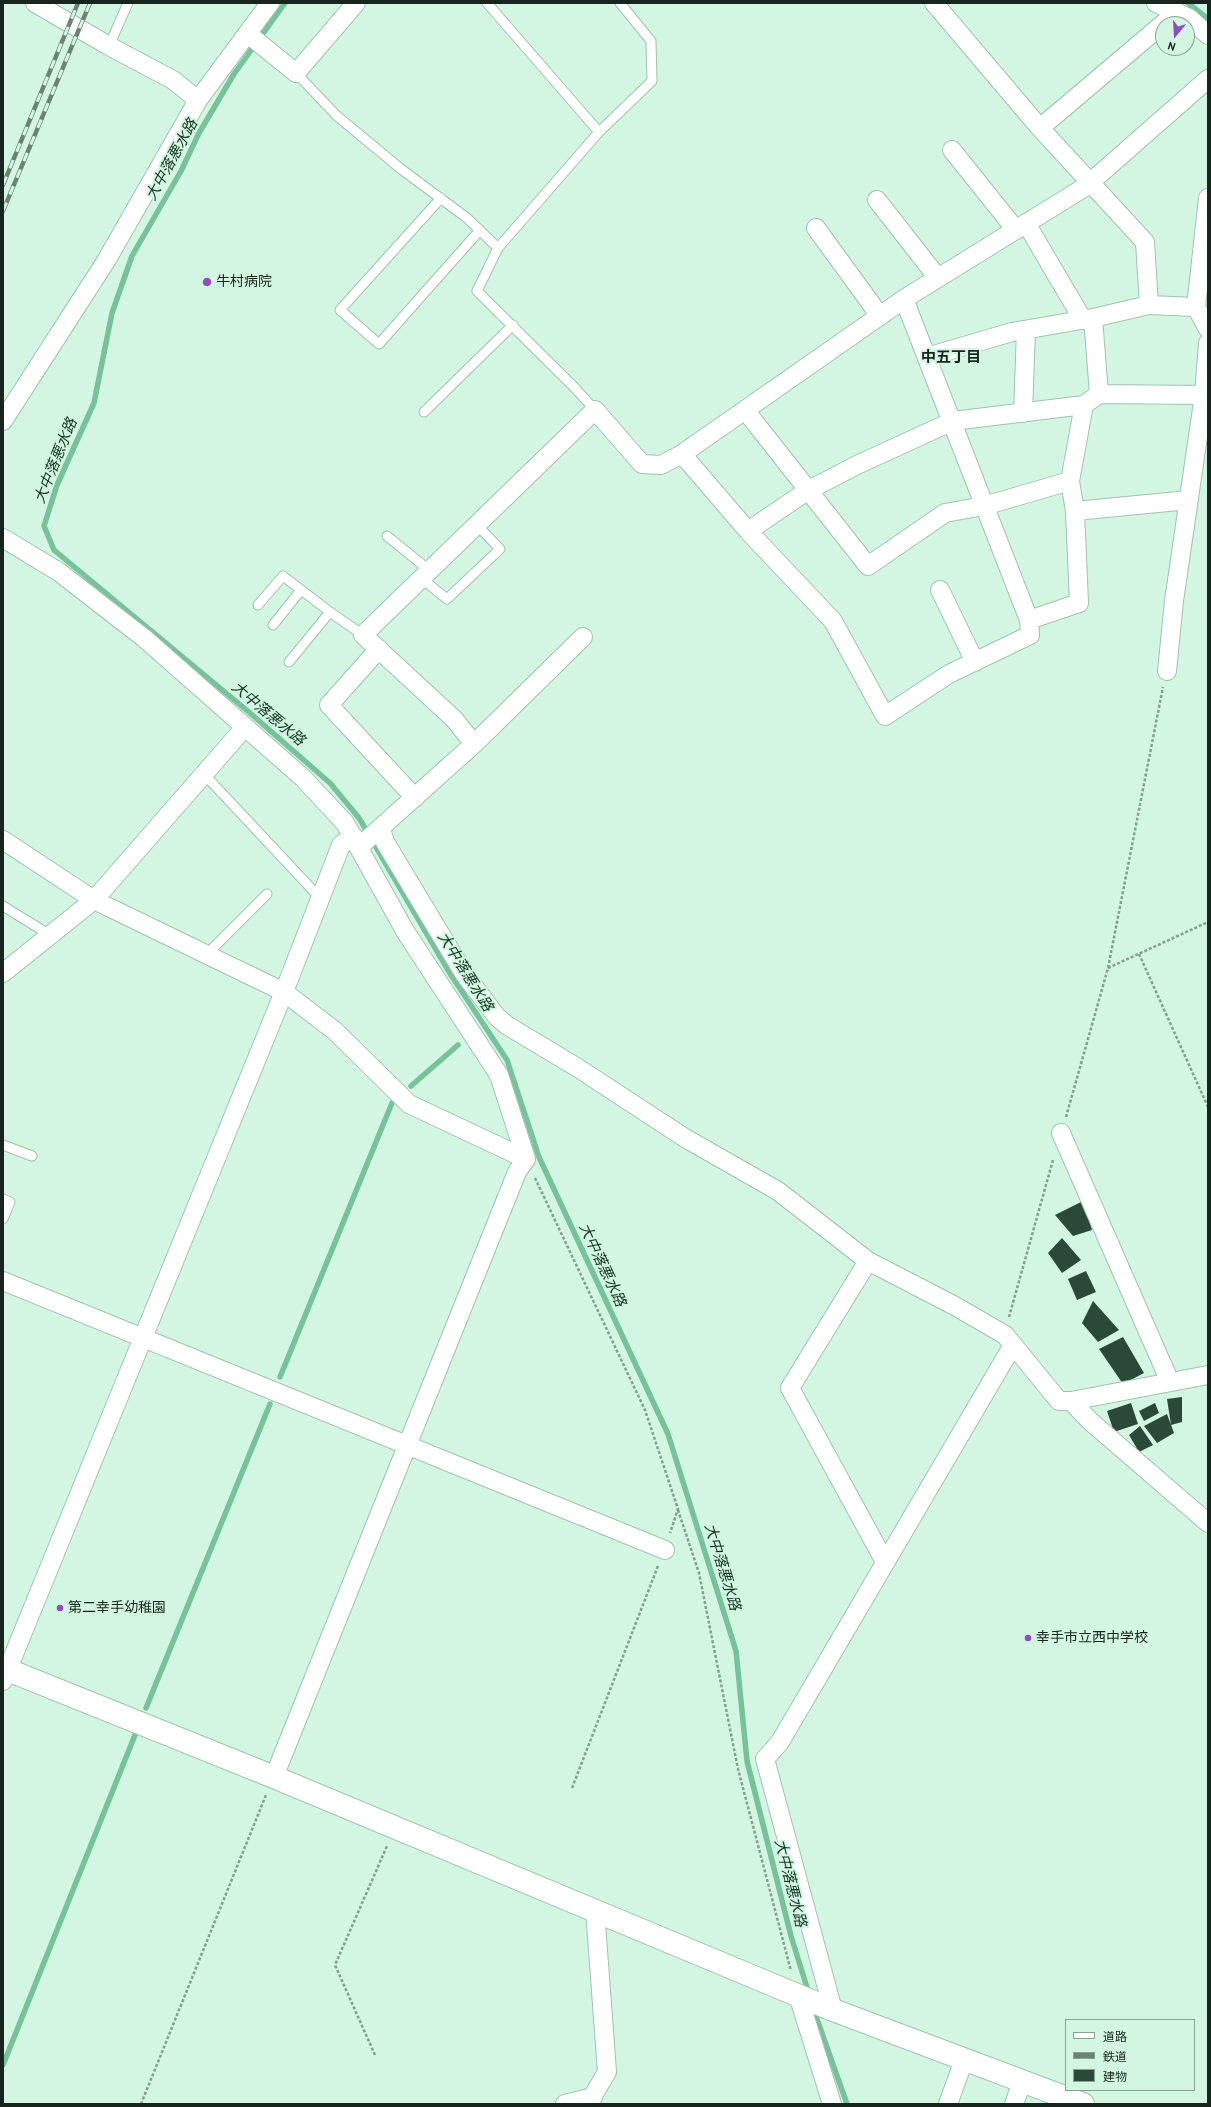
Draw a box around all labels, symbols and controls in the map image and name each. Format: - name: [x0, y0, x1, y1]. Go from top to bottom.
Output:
- north arrow: [1155, 16, 1195, 56]
- text: N: [1166, 39, 1177, 54]
- water label: 大中落悪水路: [142, 116, 202, 204]
- place label: 牛村病院: [216, 274, 272, 290]
- marker: 牛村病院: [201, 276, 213, 288]
- district label: 中五丁目: [921, 349, 981, 367]
- water label: 大中落悪水路: [31, 416, 81, 506]
- water label: 大中落悪水路: [228, 678, 308, 750]
- water label: 大中落悪水路: [434, 929, 496, 1015]
- water label: 大中落悪水路: [575, 1220, 629, 1310]
- water label: 大中落悪水路: [700, 1521, 744, 1613]
- place label: 第二幸手幼稚園: [68, 1600, 166, 1616]
- marker: 第二幸手幼稚園: [55, 1603, 65, 1613]
- place label: 幸手市立西中学校: [1036, 1630, 1148, 1646]
- marker: 幸手市立西中学校: [1023, 1633, 1033, 1643]
- water label: 大中落悪水路: [770, 1837, 810, 1929]
- legend: [1065, 2019, 1195, 2091]
- text: 道路: [1103, 2029, 1127, 2044]
- text: 鉄道: [1103, 2049, 1127, 2064]
- text: 建物: [1103, 2069, 1127, 2084]

